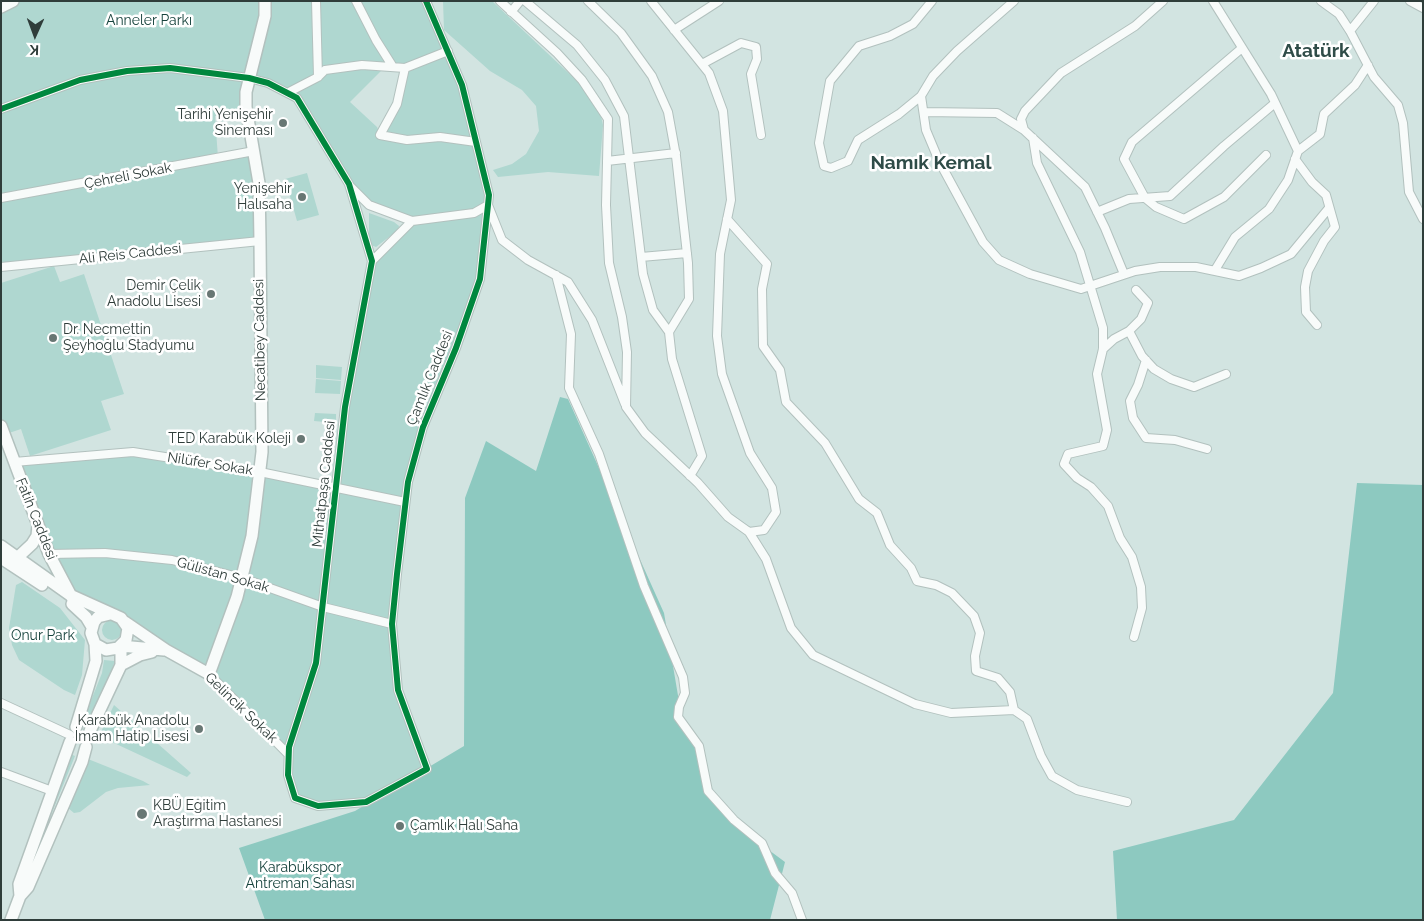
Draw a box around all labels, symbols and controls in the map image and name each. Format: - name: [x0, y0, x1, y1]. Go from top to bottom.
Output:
- north arrow: [10, 10, 60, 60]
- park label: Anneler Parkı: [106, 13, 192, 29]
- district label: Atatürk: [1282, 40, 1350, 62]
- text: K: [30, 42, 39, 58]
- place label: Tarihi Yenişehir Sineması: [177, 107, 273, 140]
- marker: Tarihi Yenişehir Sineması: [277, 117, 289, 129]
- district label: Namık Kemal: [870, 152, 992, 174]
- street label: Çehreli Sokak: [83, 159, 173, 193]
- place label: Yenişehir Halısaha: [234, 181, 292, 213]
- marker: Yenişehir Halısaha: [296, 191, 308, 203]
- street label: Ali Reis Caddesi: [78, 240, 182, 268]
- place label: Demir Çelik Anadolu Lisesi: [107, 278, 201, 310]
- street label: Necatibey Caddesi: [251, 279, 269, 401]
- marker: Demir Çelik Anadolu Lisesi: [205, 288, 217, 300]
- place label: Dr. Necmettin Şeyhoğlu Stadyumu: [63, 322, 194, 354]
- street label: Çamlık Caddesi: [403, 328, 457, 428]
- marker: Dr. Necmettin Şeyhoğlu Stadyumu: [47, 332, 59, 344]
- street label: Mithatpaşa Caddesi: [309, 420, 339, 548]
- place label: TED Karabük Koleji: [168, 431, 291, 447]
- marker: TED Karabük Koleji: [295, 433, 307, 445]
- street label: Nilüfer Sokak: [166, 449, 254, 479]
- street label: Fatih Caddesi: [12, 475, 60, 563]
- street label: Gülistan Sokak: [175, 554, 271, 596]
- park label: Onur Park: [11, 628, 75, 644]
- street label: Gelincik Sokak: [201, 669, 281, 747]
- place label: Karabük Anadolu İmam Hatip Lisesi: [75, 713, 189, 746]
- marker: Karabük Anadolu İmam Hatip Lisesi: [193, 723, 205, 735]
- place label: KBÜ Eğitim Araştırma Hastanesi: [153, 798, 282, 830]
- marker: KBÜ Eğitim Araştırma Hastanesi: [135, 807, 149, 821]
- place label: Çamlık Halı Saha: [410, 818, 518, 834]
- marker: Çamlık Halı Saha: [394, 820, 406, 832]
- park label: Karabükspor Antreman Sahası: [245, 860, 355, 892]

